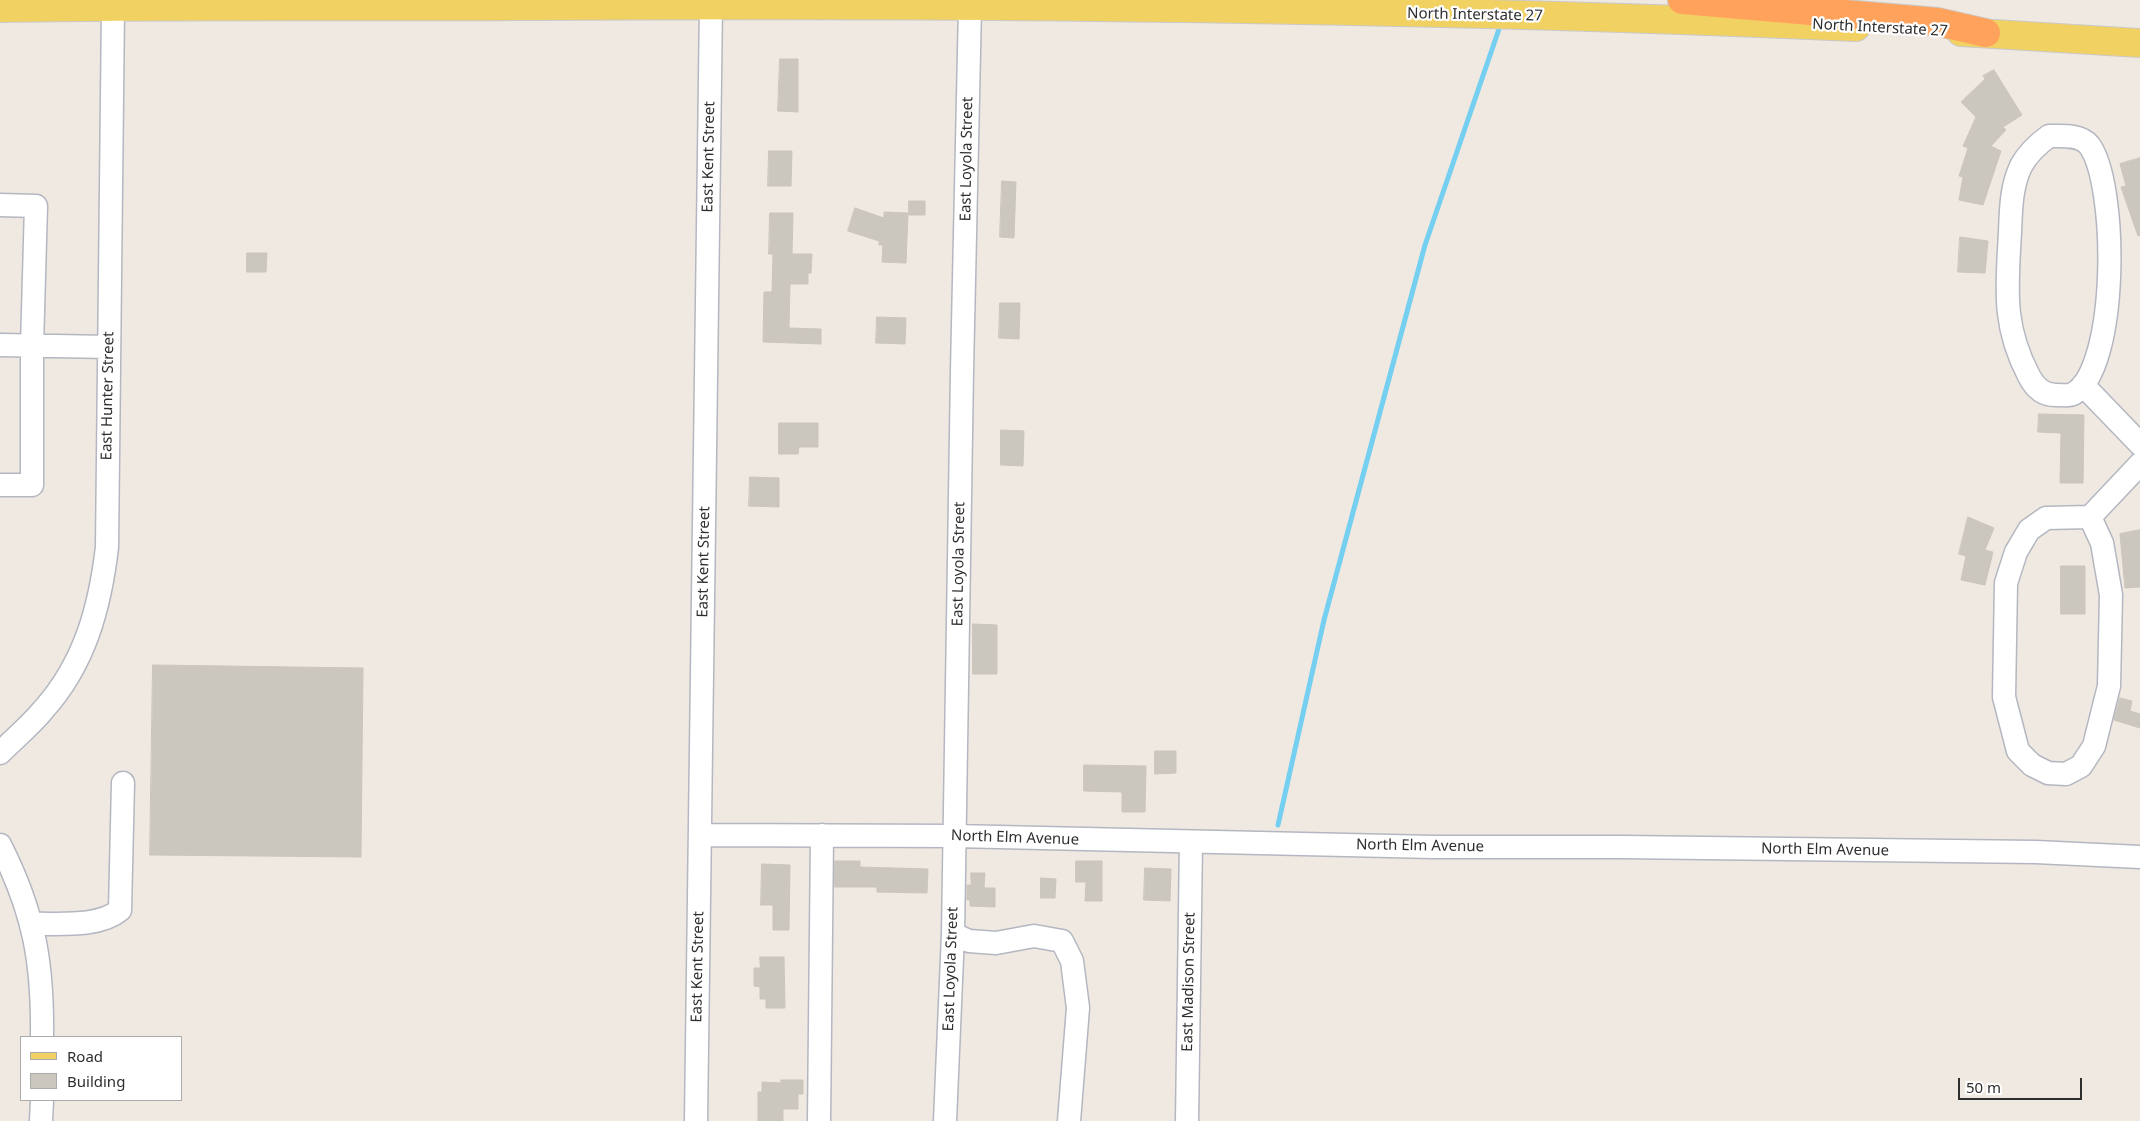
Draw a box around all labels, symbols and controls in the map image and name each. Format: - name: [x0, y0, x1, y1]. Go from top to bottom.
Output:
- street label: North Interstate 27: [1407, 5, 1543, 25]
- street label: North Interstate 27: [1812, 15, 1948, 41]
- street label: East Loyola Street: [957, 97, 977, 221]
- street label: East Kent Street: [699, 101, 719, 213]
- street label: East Hunter Street: [98, 331, 118, 461]
- street label: East Loyola Street: [949, 502, 969, 626]
- street label: East Kent Street: [694, 506, 714, 618]
- street label: North Elm Avenue: [951, 827, 1079, 849]
- street label: North Elm Avenue: [1356, 836, 1484, 856]
- street label: North Elm Avenue: [1761, 840, 1889, 860]
- street label: East Loyola Street: [940, 906, 962, 1032]
- street label: East Kent Street: [688, 911, 708, 1023]
- street label: East Madison Street: [1179, 912, 1199, 1052]
- legend: [20, 1036, 182, 1101]
- text: Road: [67, 1046, 103, 1066]
- scale bar: [1960, 1068, 2084, 1100]
- text: Building: [67, 1071, 125, 1091]
- text: 50 m: [1966, 1077, 2001, 1097]

